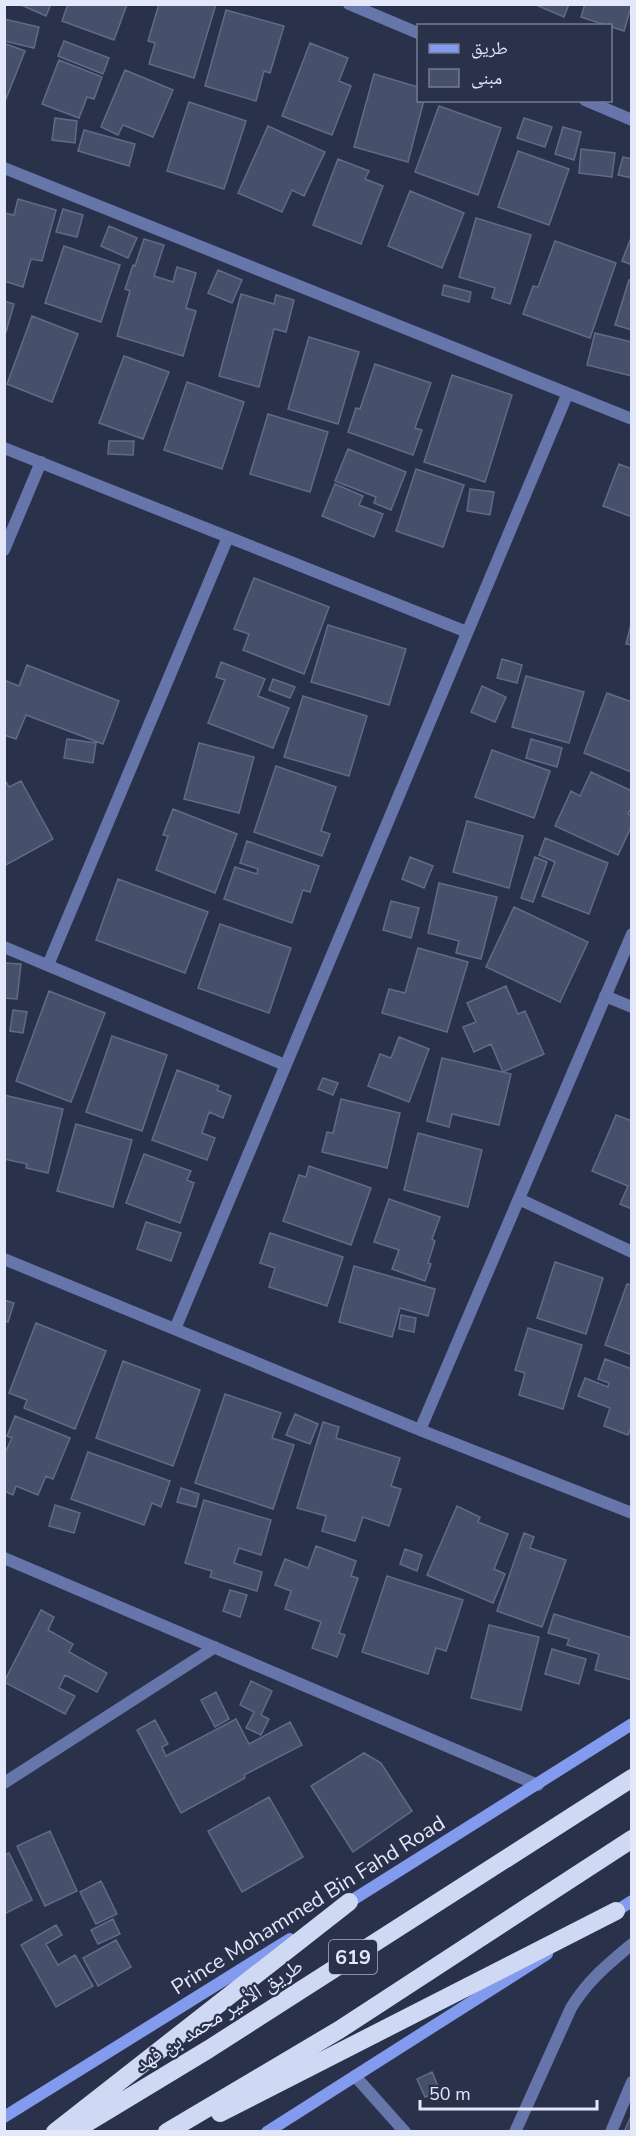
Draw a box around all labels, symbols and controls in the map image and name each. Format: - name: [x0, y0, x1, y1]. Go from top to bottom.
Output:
- legend: [417, 24, 612, 102]
- text: طريق: [471, 36, 508, 60]
- text: مبنى: [471, 66, 502, 90]
- street label: Prince Mohammed Bin Fahd Road: [166, 1809, 450, 2001]
- road number: 619: [329, 1940, 377, 1974]
- street label: طريق الأمير محمد بن فهد: [130, 1952, 308, 2078]
- scale bar: [420, 2073, 597, 2111]
- text: 50 m: [429, 2082, 471, 2106]

